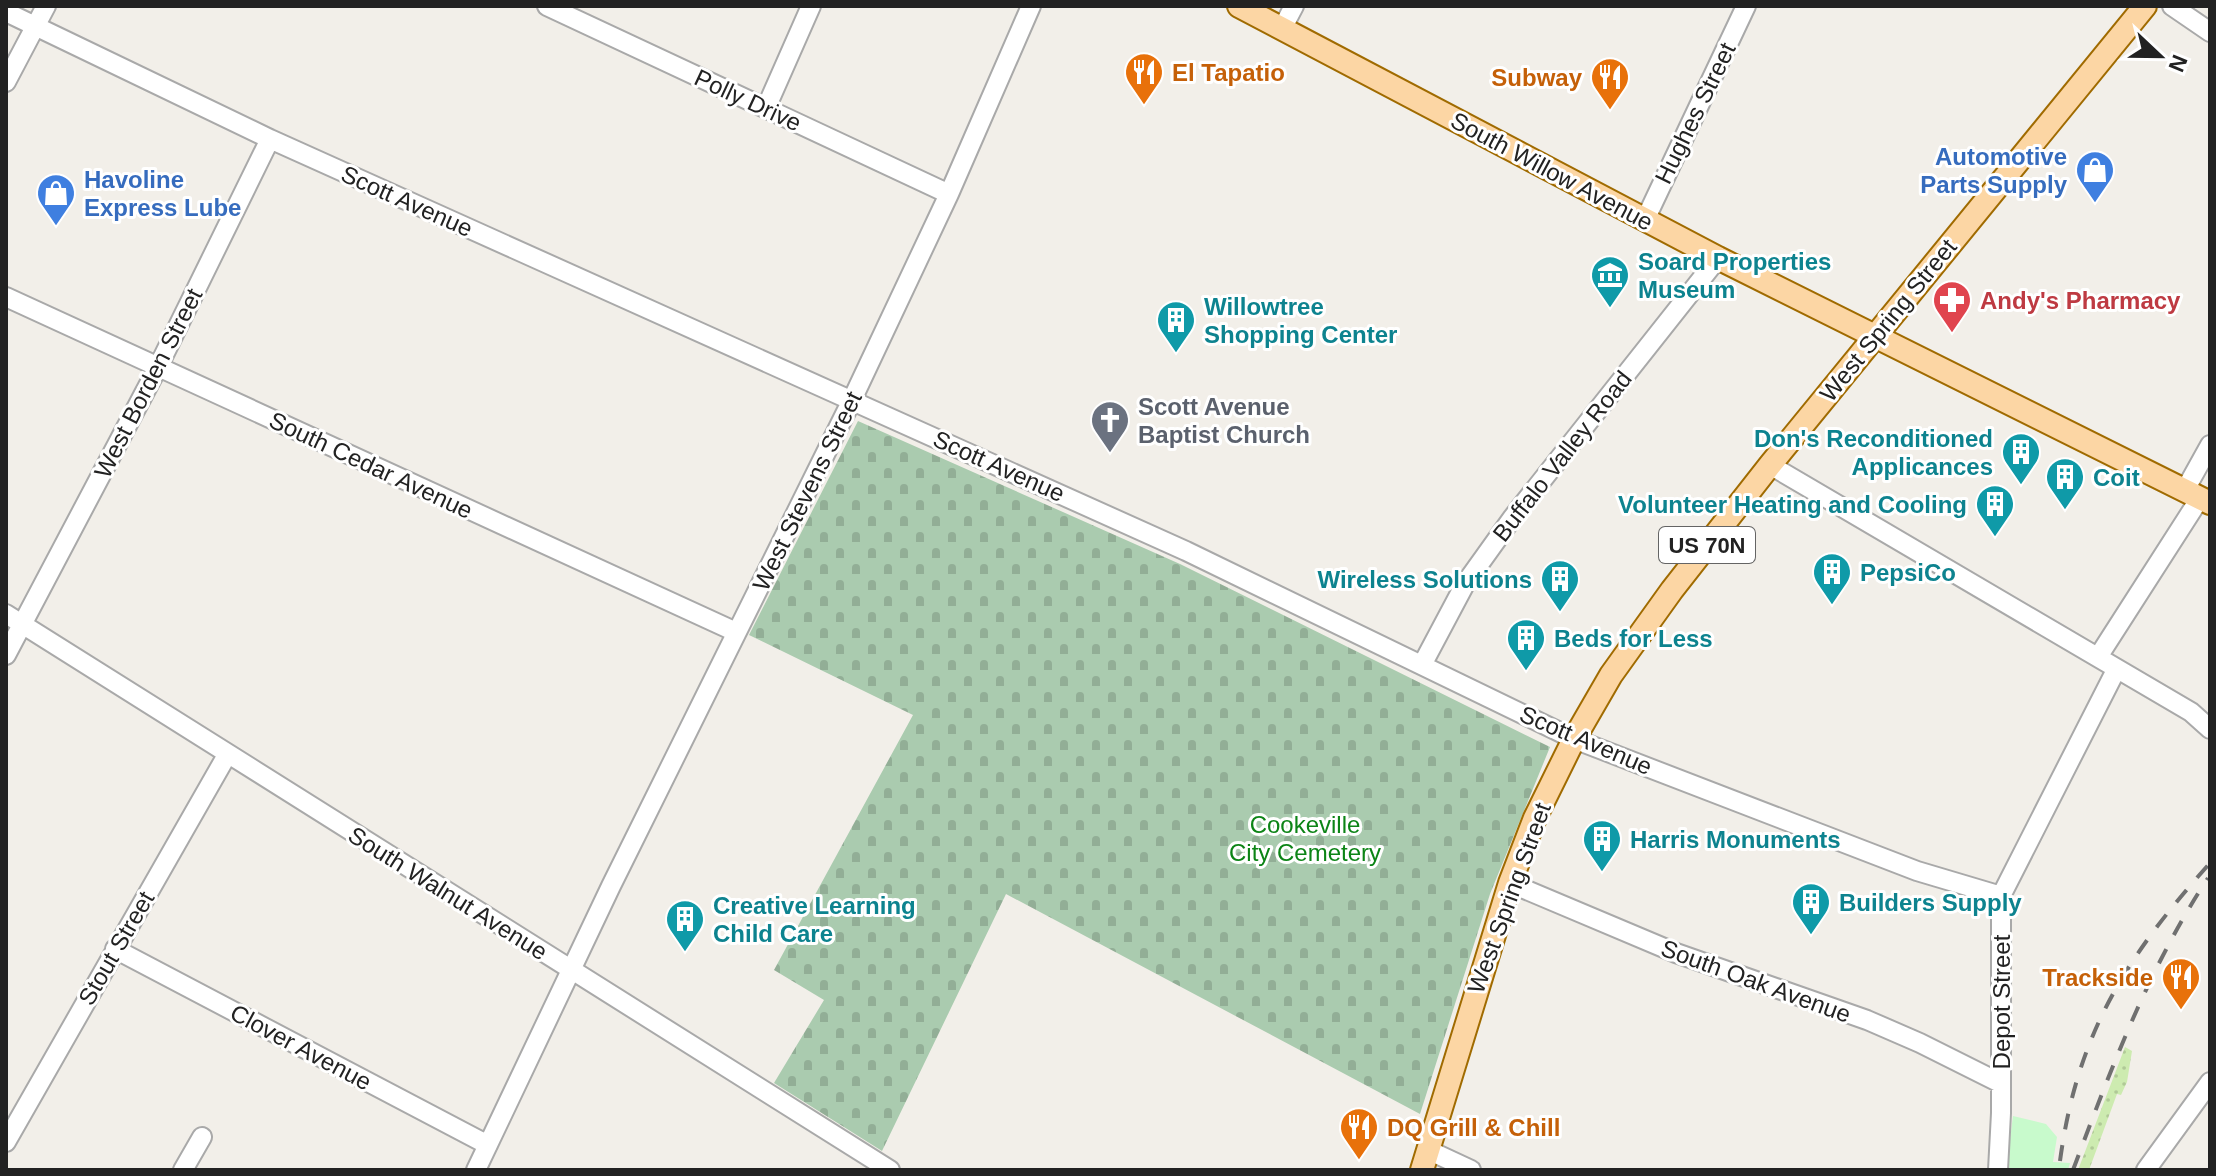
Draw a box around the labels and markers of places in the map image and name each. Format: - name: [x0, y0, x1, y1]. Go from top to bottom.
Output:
- restaurant icon: El Tapatio: [1123, 51, 1165, 106]
- restaurant icon: Subway: [1589, 56, 1631, 111]
- place label: El Tapatio: [1172, 59, 1285, 86]
- place label: Subway: [1491, 64, 1583, 91]
- place label: Automotive Parts Supply: [1920, 143, 2068, 198]
- shop icon: Automotive Parts Supply: [2074, 149, 2116, 204]
- place label: Havoline Express Lube: [84, 166, 241, 221]
- shop icon: Havoline Express Lube: [35, 172, 77, 227]
- place label: Soard Properties Museum: [1638, 248, 1831, 303]
- museum icon: Soard Properties Museum: [1589, 254, 1631, 309]
- pharmacy icon: Andy's Pharmacy: [1931, 279, 1973, 334]
- place label: Andy's Pharmacy: [1980, 287, 2181, 314]
- place label: Willowtree Shopping Center: [1204, 293, 1397, 348]
- building icon: Willowtree Shopping Center: [1155, 299, 1197, 354]
- place label: Scott Avenue Baptist Church: [1138, 393, 1310, 448]
- church icon: Scott Avenue Baptist Church: [1089, 399, 1131, 454]
- place label: Don's Reconditioned Applicances: [1754, 425, 1993, 480]
- building icon: Don's Reconditioned Applicances: [2000, 431, 2042, 486]
- building icon: Coit: [2044, 456, 2086, 511]
- place label: Coit: [2093, 464, 2140, 491]
- building icon: Volunteer Heating and Cooling: [1974, 483, 2016, 538]
- place label: Volunteer Heating and Cooling: [1618, 491, 1967, 518]
- building icon: PepsiCo: [1811, 551, 1853, 606]
- building icon: Wireless Solutions: [1539, 558, 1581, 613]
- place label: PepsiCo: [1860, 559, 1956, 586]
- place label: Wireless Solutions: [1318, 566, 1532, 593]
- building icon: Beds for Less: [1505, 617, 1547, 672]
- place label: Beds for Less: [1554, 625, 1713, 652]
- building icon: Harris Monuments: [1581, 818, 1623, 873]
- place label: Harris Monuments: [1630, 826, 1841, 853]
- building icon: Builders Supply: [1790, 881, 1832, 936]
- place label: Builders Supply: [1839, 889, 2022, 916]
- place label: Creative Learning Child Care: [713, 892, 916, 947]
- building icon: Creative Learning Child Care: [664, 898, 706, 953]
- restaurant icon: Trackside: [2160, 956, 2202, 1011]
- place label: Trackside: [2042, 964, 2153, 991]
- restaurant icon: DQ Grill & Chill: [1338, 1106, 1380, 1161]
- place label: DQ Grill & Chill: [1387, 1114, 1560, 1141]

